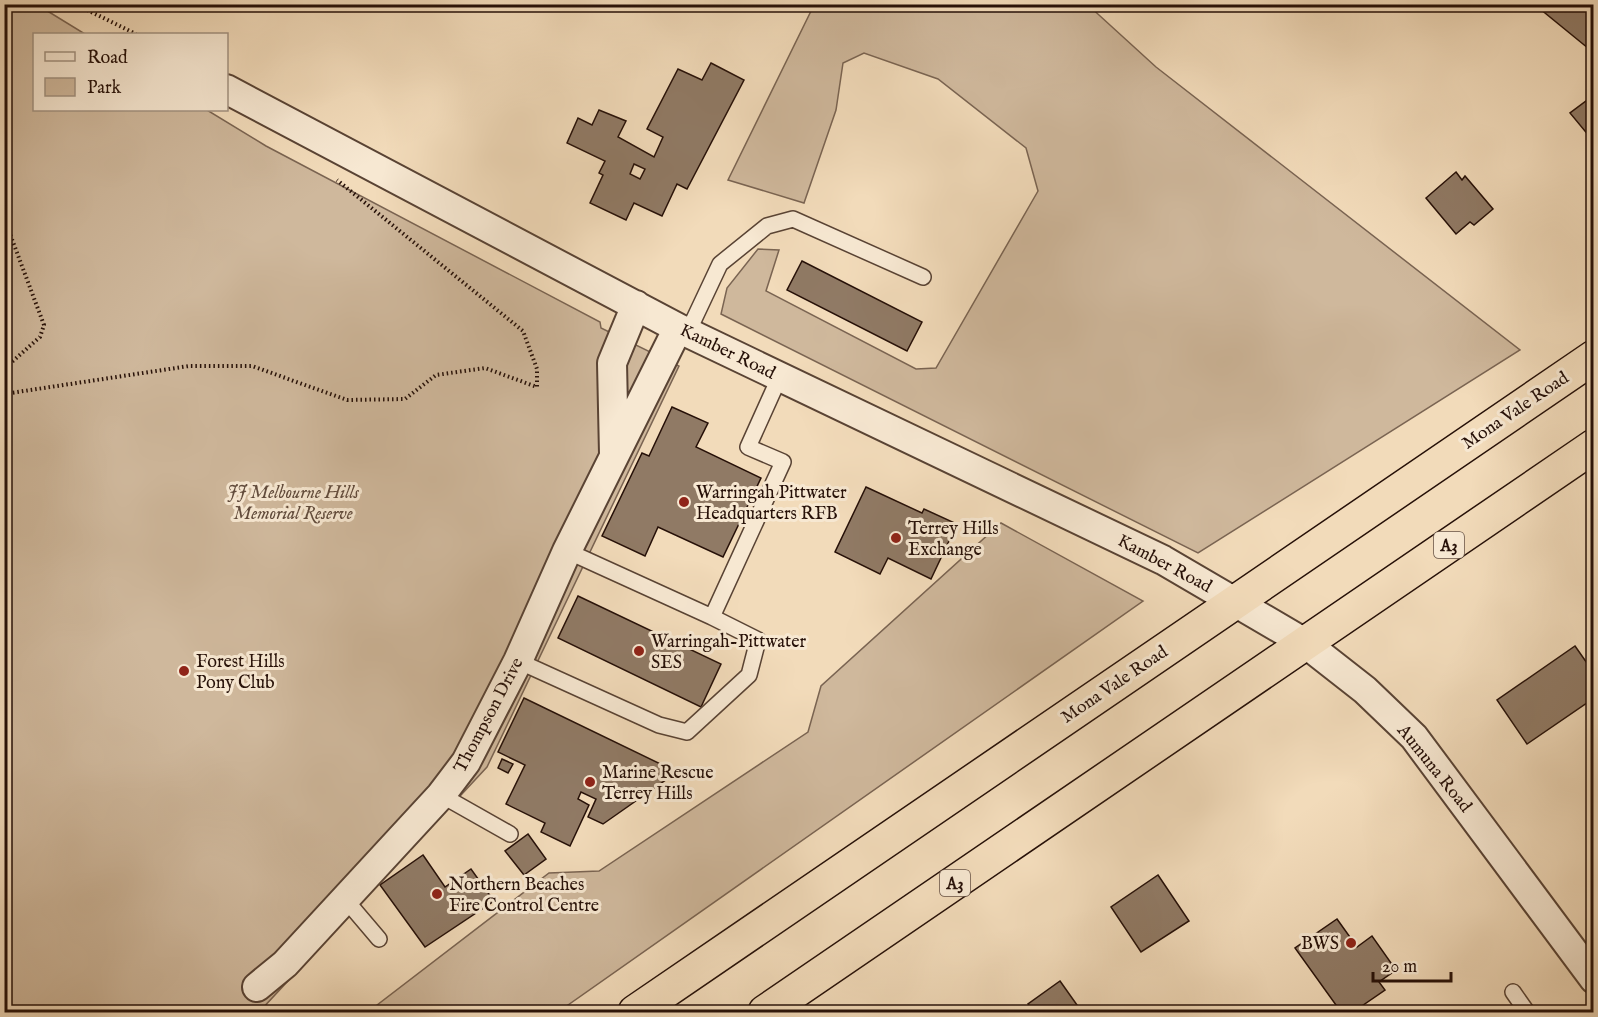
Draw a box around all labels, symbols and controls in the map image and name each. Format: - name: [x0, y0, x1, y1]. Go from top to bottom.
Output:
- legend: [33, 33, 228, 111]
- text: Road: [87, 47, 128, 70]
- text: Park: [87, 77, 122, 100]
- street label: Kamber Road: [676, 319, 779, 386]
- street label: Mona Vale Road: [1458, 367, 1574, 455]
- park label: JJ Melbourne Hills Memorial Reserve: [227, 482, 360, 526]
- place label: Warringah Pittwater Headquarters RFB: [696, 482, 847, 526]
- marker: Warringah Pittwater Headquarters RFB: [677, 495, 691, 509]
- place label: Terrey Hills Exchange: [908, 518, 999, 562]
- street label: Kamber Road: [1113, 530, 1216, 599]
- marker: Terrey Hills Exchange: [889, 531, 903, 545]
- road number: A3: [1434, 532, 1464, 558]
- place label: Warringah-Pittwater SES: [651, 631, 806, 675]
- street label: Mona Vale Road: [1057, 641, 1173, 729]
- marker: Warringah-Pittwater SES: [632, 644, 646, 658]
- place label: Forest Hills Pony Club: [196, 651, 285, 695]
- street label: Thompson Drive: [449, 654, 529, 777]
- marker: Forest Hills Pony Club: [177, 664, 191, 678]
- street label: Aumuna Road: [1391, 720, 1477, 818]
- place label: Marine Rescue Terrey Hills: [602, 762, 713, 806]
- marker: Marine Rescue Terrey Hills: [583, 775, 597, 789]
- road number: A3: [940, 870, 970, 896]
- place label: Northern Beaches Fire Control Centre: [449, 874, 599, 918]
- marker: Northern Beaches Fire Control Centre: [430, 887, 444, 901]
- place label: BWS: [1301, 933, 1339, 956]
- marker: BWS: [1344, 936, 1358, 950]
- scale bar: [1373, 945, 1451, 983]
- text: 20 m: [1382, 956, 1417, 979]

